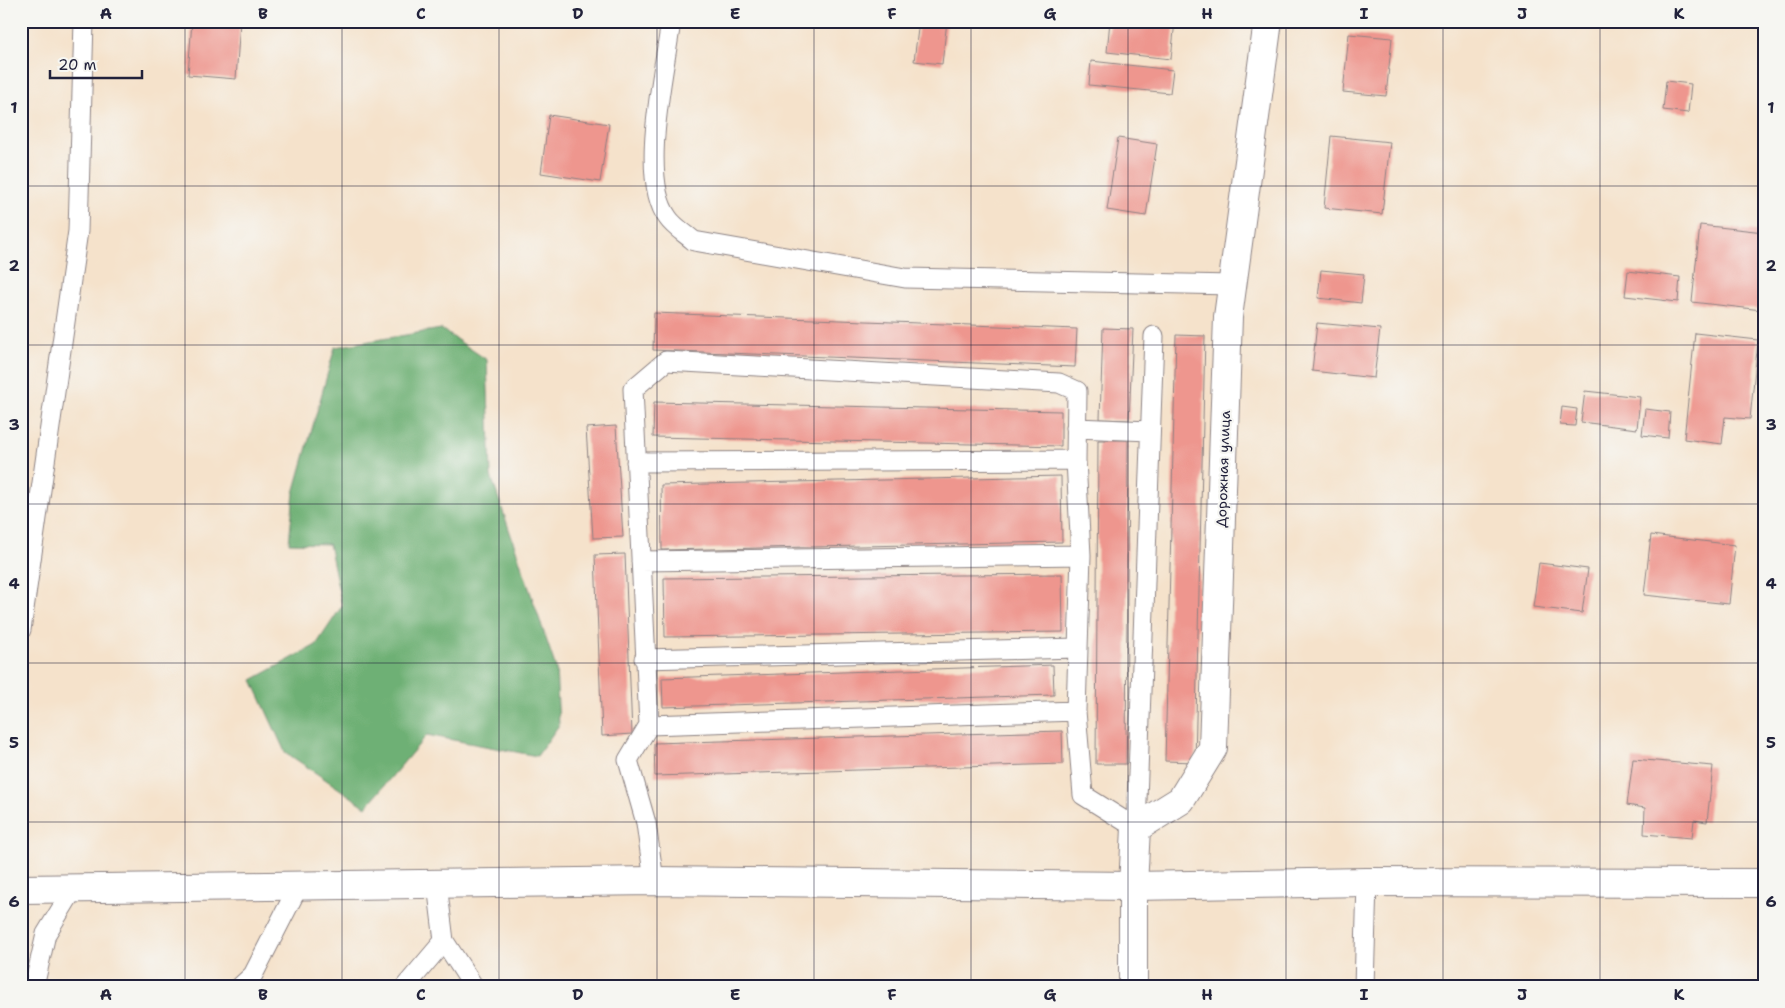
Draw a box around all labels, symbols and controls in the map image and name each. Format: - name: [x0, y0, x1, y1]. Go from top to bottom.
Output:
- text: A: [100, 3, 112, 24]
- text: B: [258, 3, 268, 24]
- text: C: [416, 3, 426, 24]
- text: D: [572, 3, 584, 24]
- text: E: [730, 3, 740, 24]
- text: F: [887, 3, 897, 24]
- text: G: [1044, 3, 1057, 24]
- text: H: [1201, 3, 1213, 24]
- text: I: [1360, 3, 1369, 24]
- text: J: [1517, 3, 1527, 24]
- text: K: [1674, 3, 1685, 24]
- scale bar: [50, 48, 142, 80]
- text: 20 m: [58, 55, 97, 75]
- text: 1: [10, 97, 18, 118]
- text: 1: [1767, 97, 1775, 118]
- text: 2: [8, 255, 20, 276]
- text: 2: [1765, 255, 1777, 276]
- street label: Дорожная улица: [1212, 410, 1234, 528]
- text: 3: [8, 414, 20, 435]
- text: 3: [1765, 414, 1777, 435]
- text: 4: [8, 573, 20, 594]
- text: 4: [1765, 573, 1777, 594]
- text: 5: [9, 732, 19, 753]
- text: 5: [1766, 732, 1776, 753]
- text: 6: [8, 891, 20, 912]
- text: 6: [1765, 891, 1777, 912]
- text: A: [100, 984, 112, 1005]
- text: B: [258, 984, 268, 1005]
- text: C: [416, 984, 426, 1005]
- text: D: [572, 984, 584, 1005]
- text: E: [730, 984, 740, 1005]
- text: F: [887, 984, 897, 1005]
- text: G: [1044, 984, 1057, 1005]
- text: H: [1201, 984, 1213, 1005]
- text: I: [1360, 984, 1369, 1005]
- text: J: [1517, 984, 1527, 1005]
- text: K: [1674, 984, 1685, 1005]

